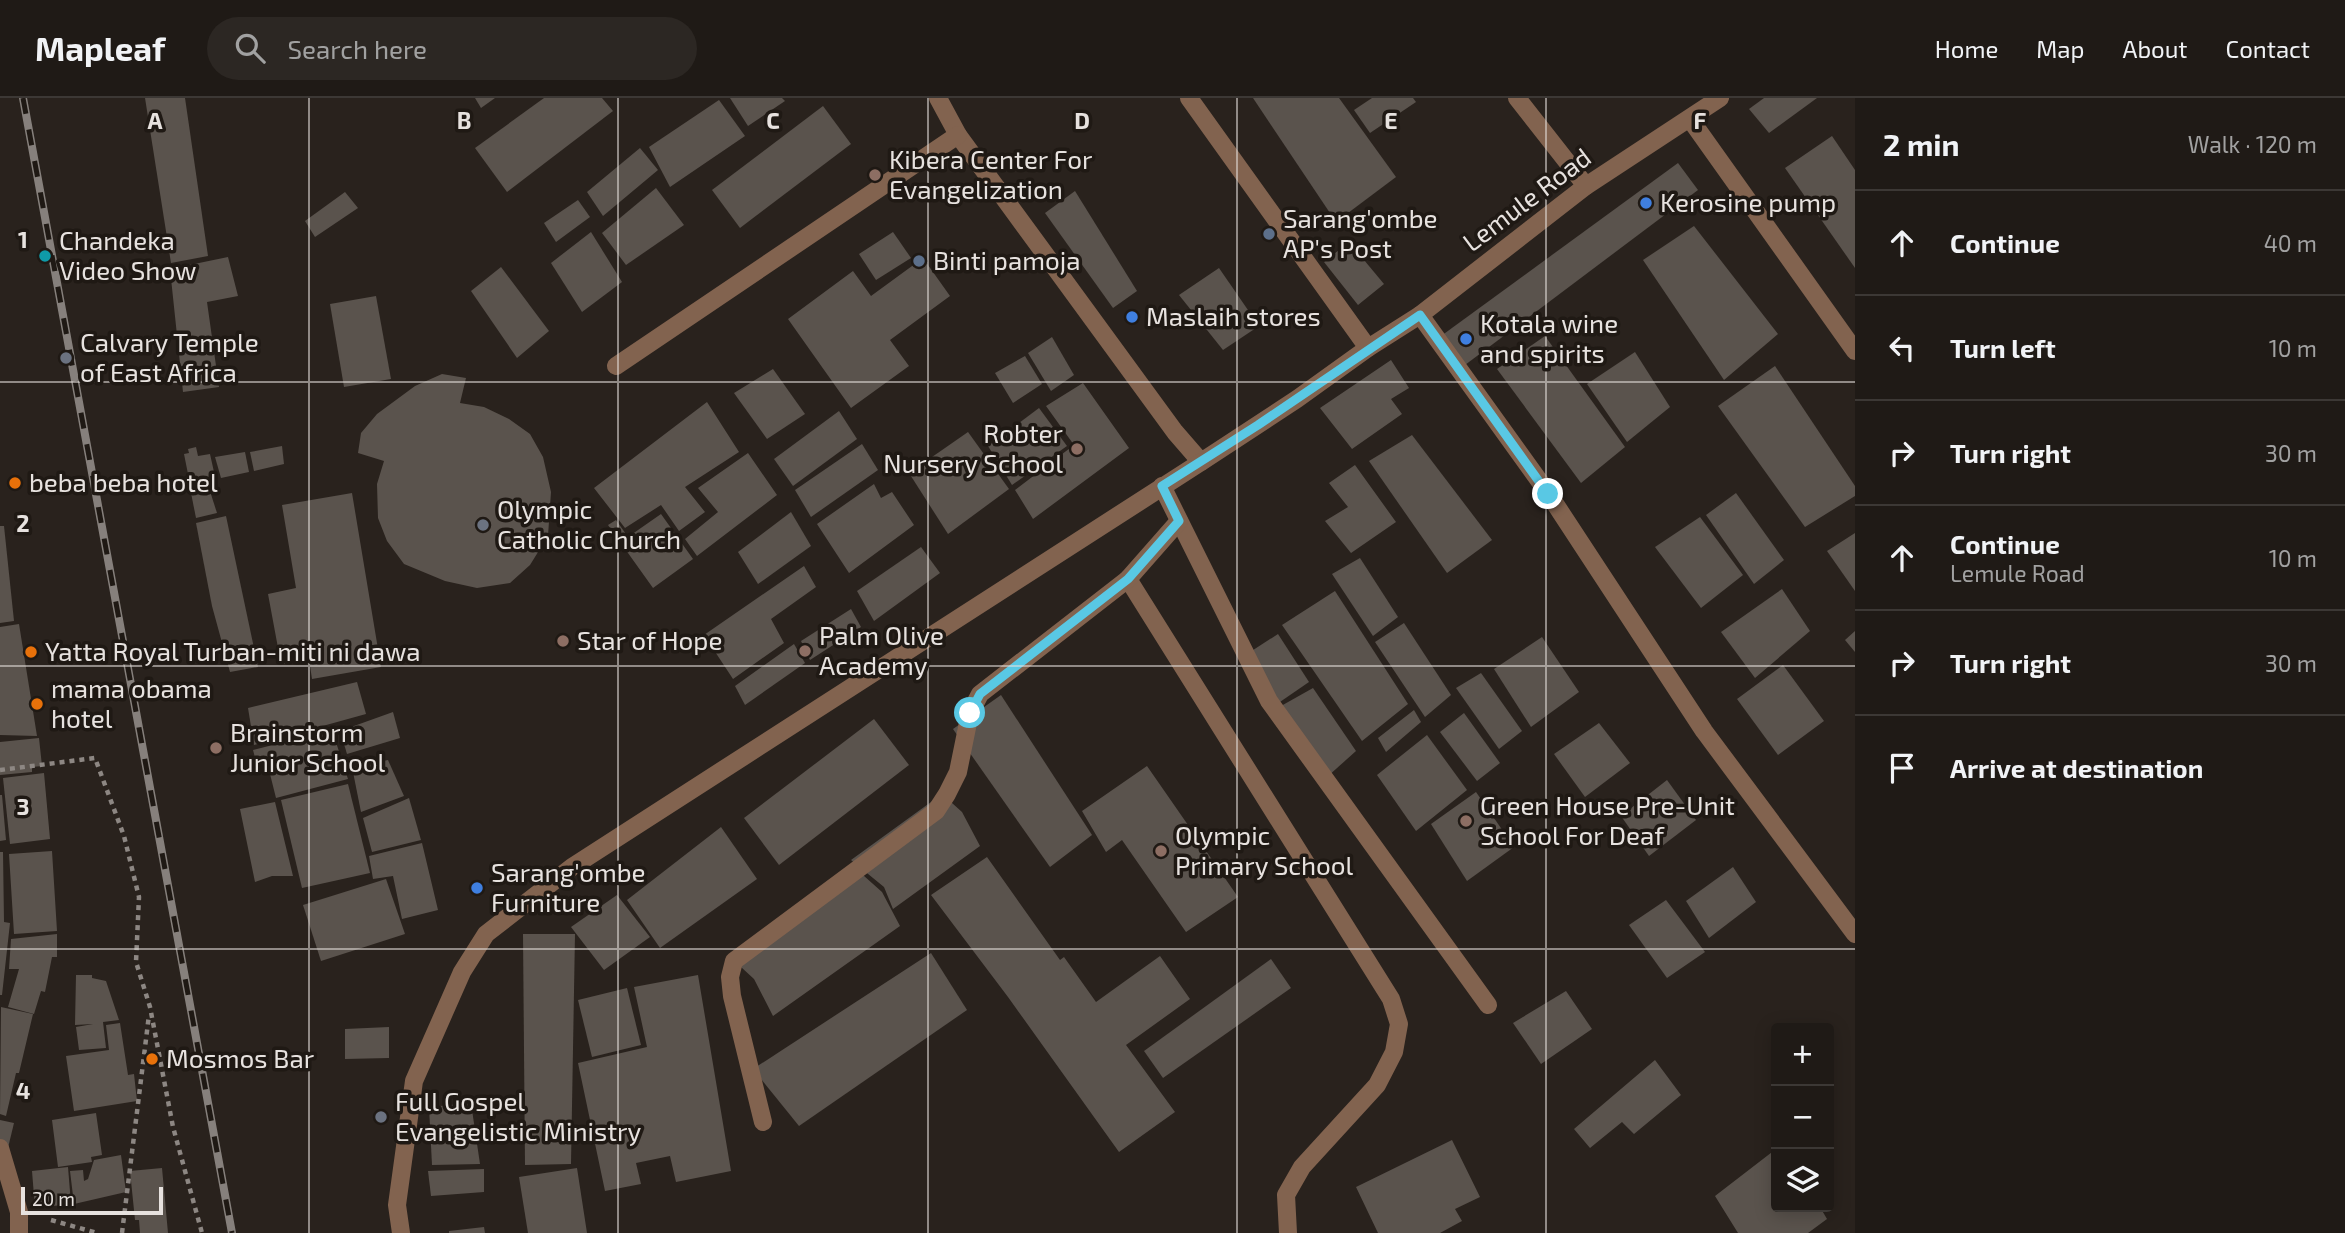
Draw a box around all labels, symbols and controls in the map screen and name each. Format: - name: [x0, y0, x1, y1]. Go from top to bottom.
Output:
- search box: [207, 17, 697, 80]
- text: Mapleaf: [35, 28, 165, 68]
- icon: search: [231, 29, 269, 67]
- text: Search here: [287, 33, 427, 64]
- text: Home: [1935, 34, 1998, 63]
- text: Map: [2036, 34, 2084, 63]
- text: About: [2122, 34, 2188, 63]
- text: Contact: [2226, 34, 2310, 63]
- text: A: [147, 106, 163, 134]
- text: B: [457, 106, 471, 134]
- text: C: [766, 106, 780, 134]
- text: D: [1074, 106, 1090, 134]
- text: E: [1384, 106, 1398, 134]
- text: F: [1694, 106, 1707, 134]
- text: 2 min: [1883, 126, 1960, 162]
- text: Walk · 120 m: [2188, 130, 2317, 158]
- street label: Lemule Road: [1456, 141, 1596, 257]
- place label: Kibera Center For Evangelization: [889, 143, 1092, 204]
- marker: Kibera Center For Evangelization: [867, 167, 883, 183]
- place label: Kerosine pump: [1660, 186, 1836, 217]
- marker: Kerosine pump: [1638, 195, 1654, 211]
- place label: Sarang'ombe AP's Post: [1283, 202, 1437, 263]
- place label: Chandeka Video Show: [59, 224, 197, 285]
- icon: ahead: [1883, 224, 1921, 262]
- text: 1: [18, 225, 28, 253]
- marker: Sarang'ombe AP's Post: [1261, 226, 1277, 242]
- text: Continue: [1950, 227, 2060, 258]
- text: 40 m: [2264, 229, 2317, 257]
- place label: Binti pamoja: [933, 244, 1081, 275]
- marker: Chandeka Video Show: [37, 248, 53, 264]
- marker: Binti pamoja: [911, 253, 927, 269]
- place label: Maslaih stores: [1146, 300, 1321, 331]
- place label: Kotala wine and spirits: [1480, 307, 1618, 368]
- marker: Maslaih stores: [1124, 309, 1140, 325]
- place label: Calvary Temple of East Africa: [80, 326, 259, 387]
- icon: left: [1883, 329, 1921, 367]
- marker: Kotala wine and spirits: [1458, 331, 1474, 347]
- text: Turn left: [1950, 332, 2056, 363]
- text: 10 m: [2269, 334, 2317, 362]
- marker: Calvary Temple of East Africa: [58, 350, 74, 366]
- place label: Robter Nursery School: [883, 417, 1063, 478]
- icon: right: [1883, 434, 1921, 472]
- text: Turn right: [1950, 437, 2071, 468]
- text: 30 m: [2265, 439, 2317, 467]
- marker: Robter Nursery School: [1069, 441, 1085, 457]
- place label: beba beba hotel: [29, 466, 218, 497]
- marker: beba beba hotel: [7, 475, 23, 491]
- route end: [1532, 478, 1563, 509]
- place label: Olympic Catholic Church: [497, 493, 681, 554]
- text: 2: [16, 509, 30, 537]
- marker: Olympic Catholic Church: [475, 517, 491, 533]
- text: Continue: [1950, 528, 2060, 559]
- icon: ahead: [1883, 539, 1921, 577]
- text: 10 m: [2269, 544, 2317, 572]
- text: Lemule Road: [1950, 559, 2085, 587]
- place label: Palm Olive Academy: [819, 619, 944, 680]
- place label: Star of Hope: [577, 624, 722, 655]
- marker: Star of Hope: [555, 633, 571, 649]
- place label: Yatta Royal Turban-miti ni dawa: [45, 635, 421, 666]
- marker: Palm Olive Academy: [797, 643, 813, 659]
- marker: Yatta Royal Turban-miti ni dawa: [23, 644, 39, 660]
- icon: right: [1883, 644, 1921, 682]
- text: Turn right: [1950, 647, 2071, 678]
- text: 30 m: [2265, 649, 2317, 677]
- place label: mama obama hotel: [51, 672, 212, 733]
- marker: mama obama hotel: [29, 696, 45, 712]
- route start: [954, 697, 985, 728]
- place label: Brainstorm Junior School: [230, 716, 386, 777]
- marker: Brainstorm Junior School: [208, 740, 224, 756]
- icon: arrive: [1883, 749, 1921, 787]
- text: Arrive at destination: [1950, 752, 2203, 783]
- place label: Green House Pre-Unit School For Deaf: [1480, 789, 1735, 850]
- text: 3: [16, 792, 30, 820]
- marker: Green House Pre-Unit School For Deaf: [1458, 813, 1474, 829]
- place label: Olympic Primary School: [1175, 819, 1354, 880]
- marker: Olympic Primary School: [1153, 843, 1169, 859]
- place label: Sarang'ombe Furniture: [491, 856, 645, 917]
- marker: Sarang'ombe Furniture: [469, 880, 485, 896]
- map controls: [1771, 1023, 1834, 1212]
- button: +: [1771, 1023, 1834, 1086]
- place label: Mosmos Bar: [166, 1042, 314, 1073]
- marker: Mosmos Bar: [144, 1051, 160, 1067]
- text: 4: [16, 1076, 30, 1104]
- place label: Full Gospel Evangelistic Ministry: [395, 1085, 642, 1146]
- button: −: [1771, 1086, 1834, 1149]
- marker: Full Gospel Evangelistic Ministry: [373, 1109, 389, 1125]
- button: layers: [1771, 1149, 1834, 1212]
- scale bar: [21, 1184, 163, 1216]
- text: 20 m: [32, 1187, 75, 1210]

